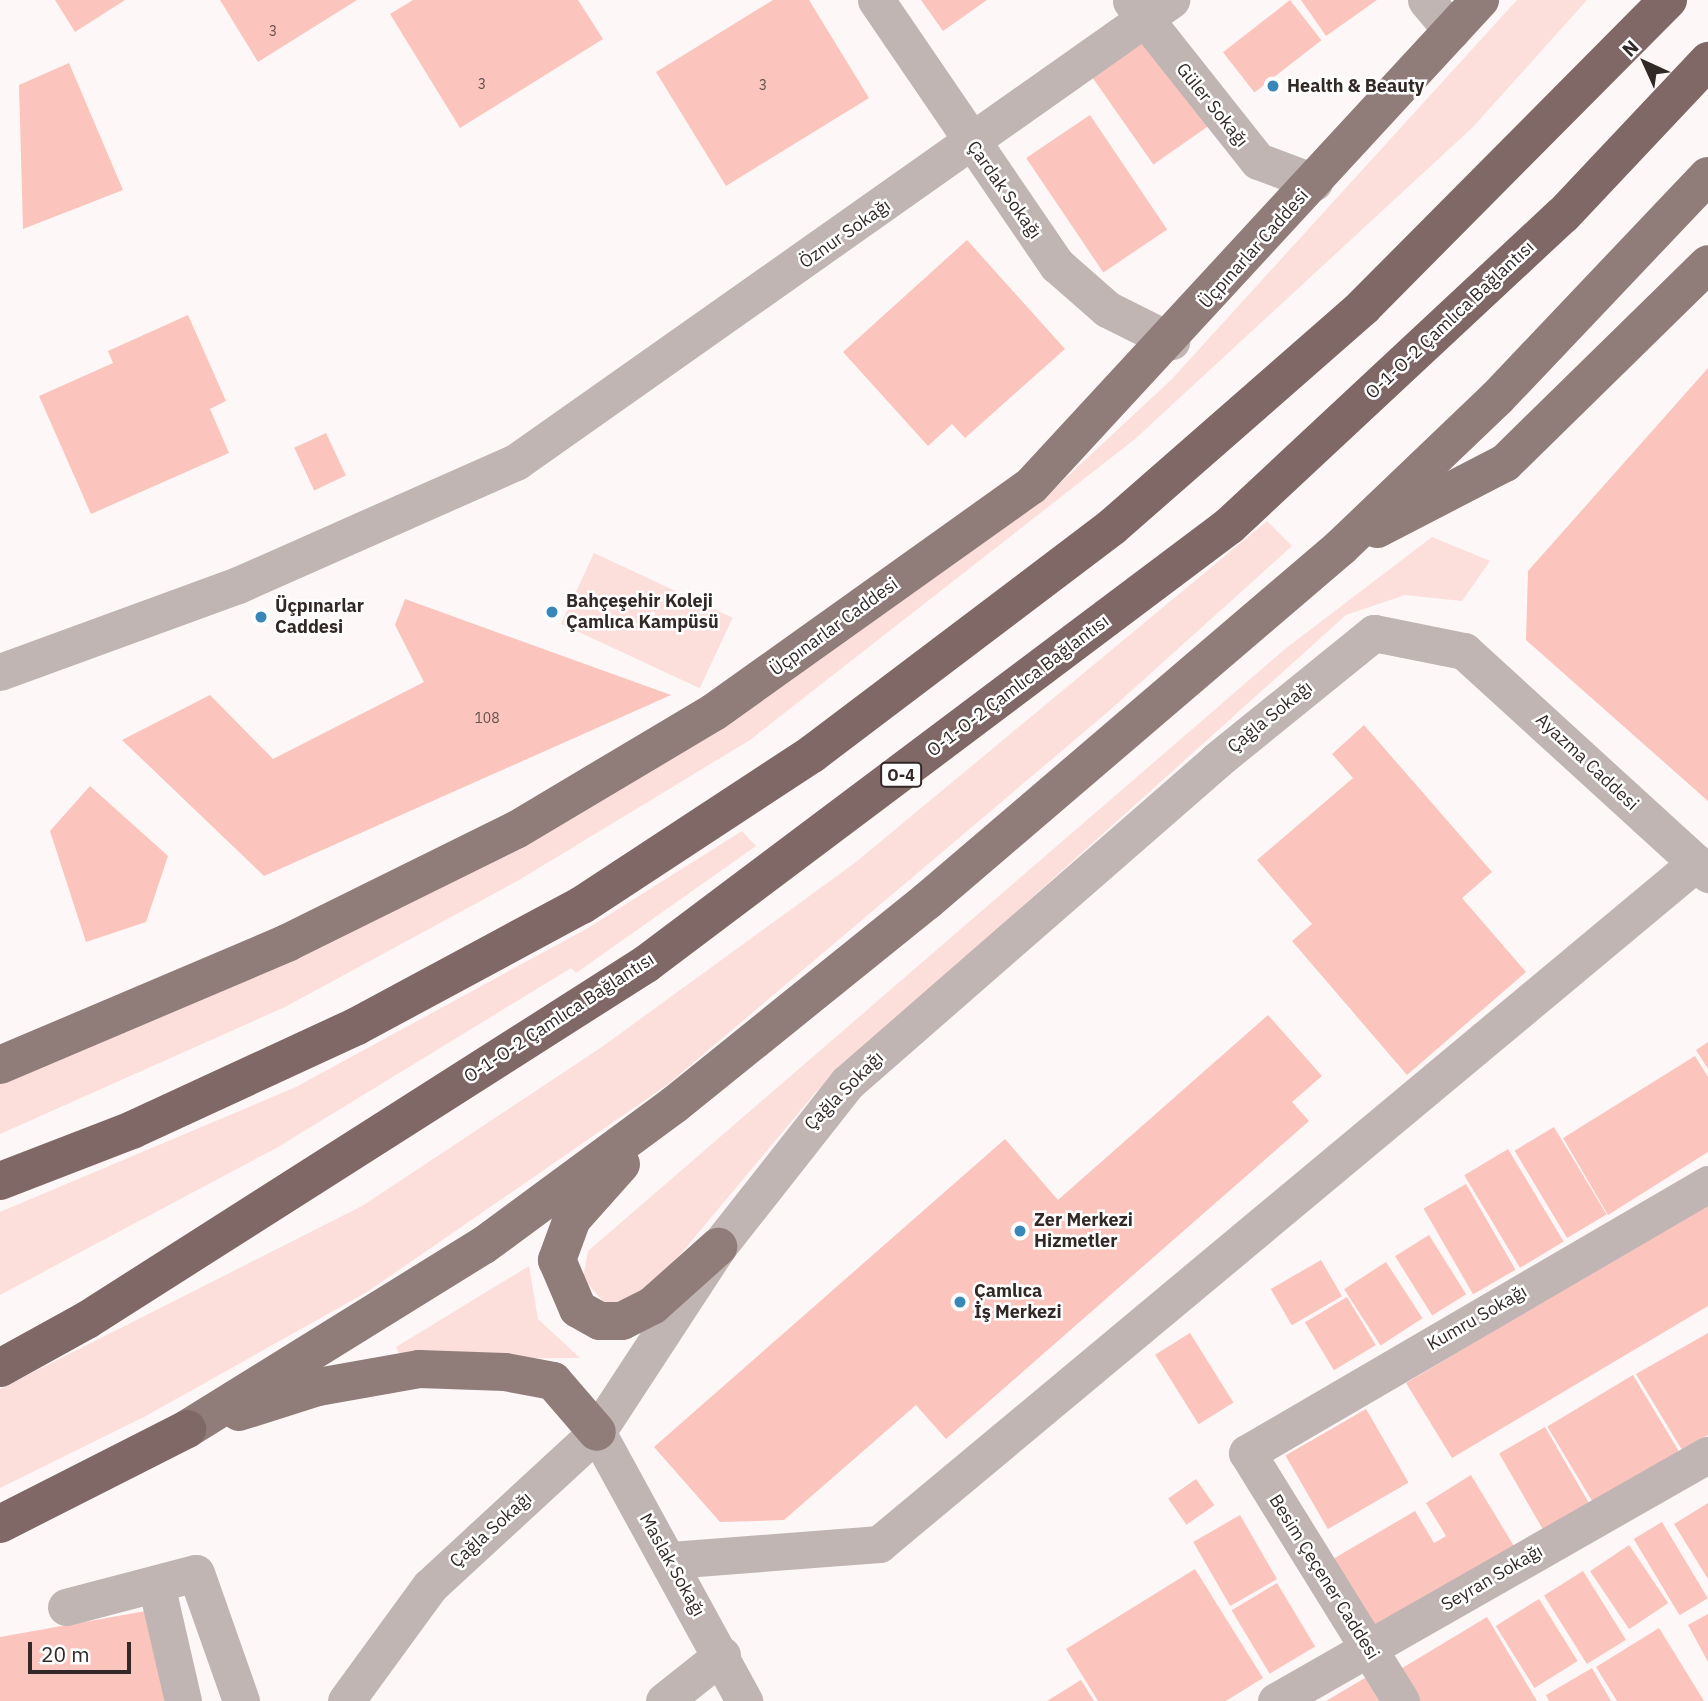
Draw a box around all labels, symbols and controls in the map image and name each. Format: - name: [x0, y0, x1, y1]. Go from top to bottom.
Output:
- house number: 3: [269, 23, 277, 39]
- north arrow: [1610, 28, 1680, 98]
- text: N: [1617, 35, 1643, 62]
- street label: Güler Sokağı: [1172, 59, 1252, 151]
- place label: Health & Beauty: [1287, 75, 1424, 97]
- house number: 3: [478, 76, 486, 92]
- house number: 3: [759, 77, 767, 93]
- marker: Health & Beauty: [1265, 78, 1281, 94]
- street label: Çardak Sokağı: [962, 137, 1046, 243]
- street label: Üçpınarlar Caddesi: [1195, 185, 1313, 313]
- street label: Öznur Sokağı: [795, 195, 895, 273]
- street label: O-1-O-2 Çamlıca Bağlantısı: [1361, 236, 1539, 404]
- street label: Üçpınarlar Caddesi: [766, 573, 902, 681]
- place label: Bahçeşehir Koleji Çamlıca Kampüsü: [566, 591, 719, 634]
- place label: Üçpınarlar Caddesi: [275, 596, 364, 638]
- marker: Bahçeşehir Koleji Çamlıca Kampüsü: [544, 604, 560, 620]
- marker: Üçpınarlar Caddesi: [253, 609, 269, 625]
- street label: O-1-O-2 Çamlıca Bağlantısı: [923, 610, 1113, 762]
- street label: Çağla Sokağı: [1223, 676, 1317, 758]
- street label: Ayazma Caddesi: [1531, 709, 1643, 815]
- house number: 108: [474, 710, 500, 726]
- road number: O-4: [880, 762, 922, 788]
- street label: O-1-O-2 Çamlıca Bağlantısı: [460, 948, 658, 1088]
- street label: Çağla Sokağı: [800, 1047, 888, 1135]
- place label: Zer Merkezi Hizmetler: [1034, 1210, 1133, 1252]
- marker: Zer Merkezi Hizmetler: [1012, 1223, 1028, 1239]
- place label: Çamlıca İş Merkezi: [974, 1281, 1062, 1324]
- street label: Kumru Sokağı: [1423, 1281, 1531, 1355]
- marker: Çamlıca İş Merkezi: [952, 1294, 968, 1310]
- street label: Çağla Sokağı: [446, 1488, 536, 1572]
- street label: Besim Çeçener Caddesi: [1264, 1490, 1384, 1664]
- street label: Maslak Sokağı: [635, 1510, 709, 1620]
- street label: Seyran Sokağı: [1437, 1540, 1547, 1616]
- scale bar: [32, 1628, 135, 1672]
- text: 20 m: [41, 1640, 90, 1668]

